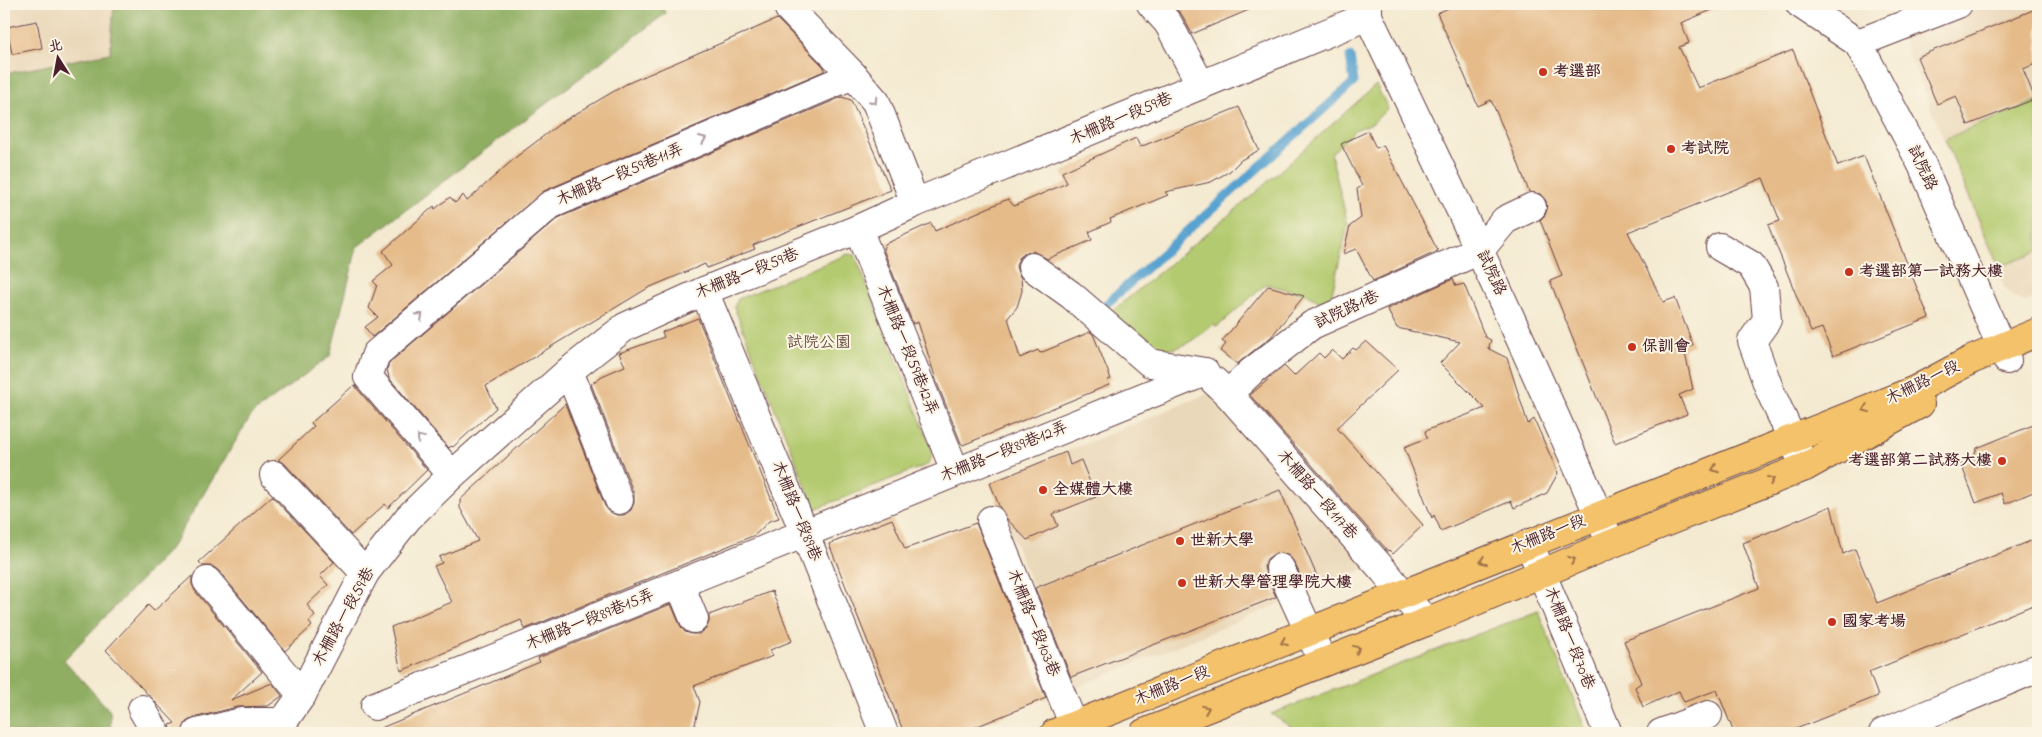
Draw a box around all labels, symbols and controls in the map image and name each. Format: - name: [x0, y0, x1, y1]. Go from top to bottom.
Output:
- north arrow: [32, 32, 82, 82]
- text: 北: [47, 35, 65, 58]
- place label: 考選部: [1553, 60, 1601, 84]
- marker: 考選部: [1537, 66, 1549, 78]
- street label: 木柵路一段59巷: [1066, 86, 1176, 152]
- one-way arrow: [868, 96, 877, 105]
- one-way arrow: [698, 135, 707, 146]
- street label: 木柵路一段59巷11弄: [553, 137, 687, 213]
- place label: 考試院: [1681, 137, 1729, 161]
- street label: 試院路: [1901, 141, 1943, 195]
- marker: 考試院: [1665, 143, 1677, 155]
- street label: 木柵路一段59巷: [692, 242, 802, 306]
- street label: 試院路: [1470, 246, 1512, 300]
- place label: 考選部第一試務大樓: [1859, 260, 2003, 284]
- marker: 考選部第一試務大樓: [1843, 266, 1855, 278]
- street label: 木柵路一段59巷12弄: [870, 281, 944, 419]
- street label: 試院路1巷: [1311, 285, 1383, 335]
- one-way arrow: [415, 313, 424, 322]
- park label: 試院公園: [787, 331, 851, 355]
- place label: 保訓會: [1642, 335, 1690, 359]
- marker: 保訓會: [1626, 341, 1638, 353]
- street label: 木柵路一段: [1882, 355, 1964, 411]
- one-way arrow: [1862, 403, 1871, 413]
- street label: 木柵路一段89巷12弄: [937, 415, 1071, 489]
- one-way arrow: [417, 434, 426, 443]
- street label: 木柵路一段117巷: [1271, 445, 1363, 545]
- place label: 考選部第二試務大樓: [1848, 449, 1992, 473]
- marker: 考選部第二試務大樓: [1996, 455, 2008, 467]
- street label: 木柵路一段89巷: [765, 457, 827, 565]
- one-way arrow: [1711, 463, 1720, 473]
- one-way arrow: [1767, 476, 1775, 486]
- place label: 全媒體大樓: [1053, 478, 1133, 502]
- marker: 全媒體大樓: [1037, 484, 1049, 496]
- street label: 木柵路一段: [1506, 509, 1590, 561]
- place label: 世新大學: [1190, 529, 1254, 553]
- marker: 世新大學: [1174, 535, 1186, 547]
- one-way arrow: [1479, 555, 1488, 566]
- one-way arrow: [1567, 556, 1576, 566]
- street label: 木柵路一段59巷: [307, 563, 381, 671]
- street label: 木柵路一段103巷: [1000, 565, 1066, 681]
- place label: 世新大學管理學院大樓: [1192, 571, 1352, 595]
- marker: 世新大學管理學院大樓: [1176, 577, 1188, 589]
- street label: 木柵路一段89巷15弄: [522, 583, 658, 657]
- street label: 木柵路一段70巷: [1537, 583, 1601, 693]
- place label: 國家考場: [1842, 610, 1906, 634]
- marker: 國家考場: [1826, 616, 1838, 628]
- one-way arrow: [1280, 636, 1288, 646]
- one-way arrow: [1352, 645, 1361, 655]
- street label: 木柵路一段: [1130, 660, 1214, 712]
- one-way arrow: [1201, 705, 1210, 715]

